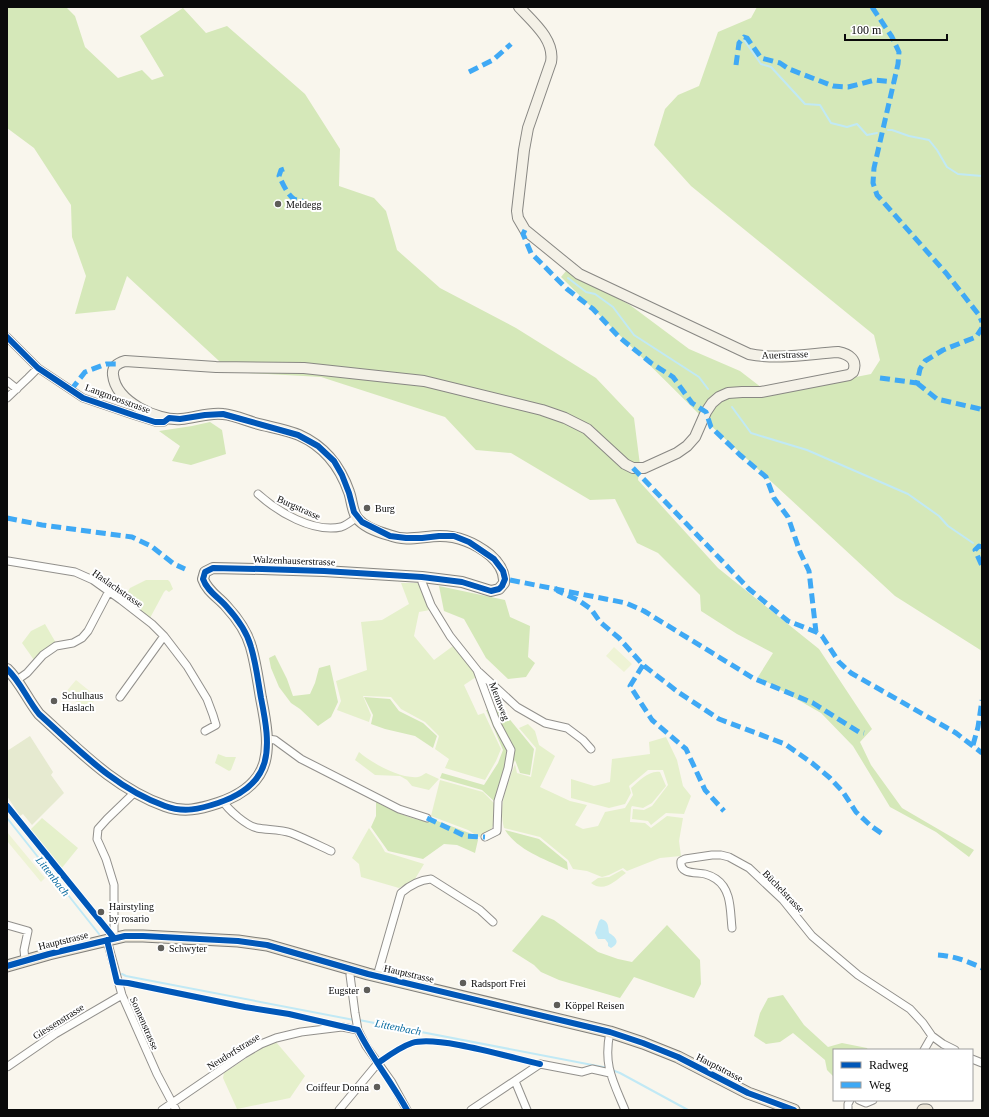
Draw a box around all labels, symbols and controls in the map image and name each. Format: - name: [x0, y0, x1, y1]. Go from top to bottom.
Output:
- scale bar: [845, 16, 947, 42]
- text: 100 m: [851, 23, 882, 37]
- marker: Meldegg: [273, 199, 283, 209]
- place label: Meldegg: [286, 199, 322, 210]
- street label: Auerstrasse: [762, 348, 809, 361]
- street label: Langmoosstrasse: [84, 382, 153, 416]
- street label: Burgstrasse: [275, 493, 323, 522]
- marker: Burg: [362, 503, 372, 513]
- place label: Burg: [375, 503, 395, 514]
- street label: Walzenhauserstrasse: [253, 554, 336, 567]
- street label: Haslachstrasse: [90, 567, 145, 610]
- street label: Mennweg: [487, 681, 512, 722]
- place label: Schulhaus Haslach: [62, 690, 103, 713]
- marker: Schulhaus Haslach: [49, 696, 59, 706]
- water label: Littenbach: [33, 853, 73, 899]
- street label: Büchelstrasse: [761, 868, 807, 915]
- place label: Hairstyling by rosario: [109, 901, 154, 924]
- marker: Hairstyling by rosario: [96, 907, 106, 917]
- street label: Hauptstrasse: [37, 929, 90, 952]
- marker: Schwyter: [156, 943, 166, 953]
- place label: Schwyter: [169, 943, 207, 954]
- street label: Hauptstrasse: [383, 962, 436, 985]
- marker: Radsport Frei: [458, 978, 468, 988]
- place label: Radsport Frei: [471, 978, 526, 989]
- place label: Eugster: [328, 985, 360, 996]
- marker: Eugster: [362, 985, 372, 995]
- street label: Sonnenstrasse: [128, 995, 161, 1052]
- marker: Köppel Reisen: [552, 1000, 562, 1010]
- place label: Köppel Reisen: [565, 1000, 624, 1011]
- street label: Giessenstrasse: [31, 1001, 86, 1042]
- water label: Littenbach: [373, 1016, 423, 1037]
- street label: Neudorfstrasse: [205, 1031, 262, 1072]
- legend: [833, 1049, 973, 1101]
- street label: Hauptstrasse: [695, 1051, 746, 1084]
- text: Radweg: [869, 1058, 908, 1072]
- text: Weg: [869, 1078, 891, 1092]
- place label: Coiffeur Donna: [306, 1082, 370, 1093]
- marker: Coiffeur Donna: [372, 1082, 382, 1092]

